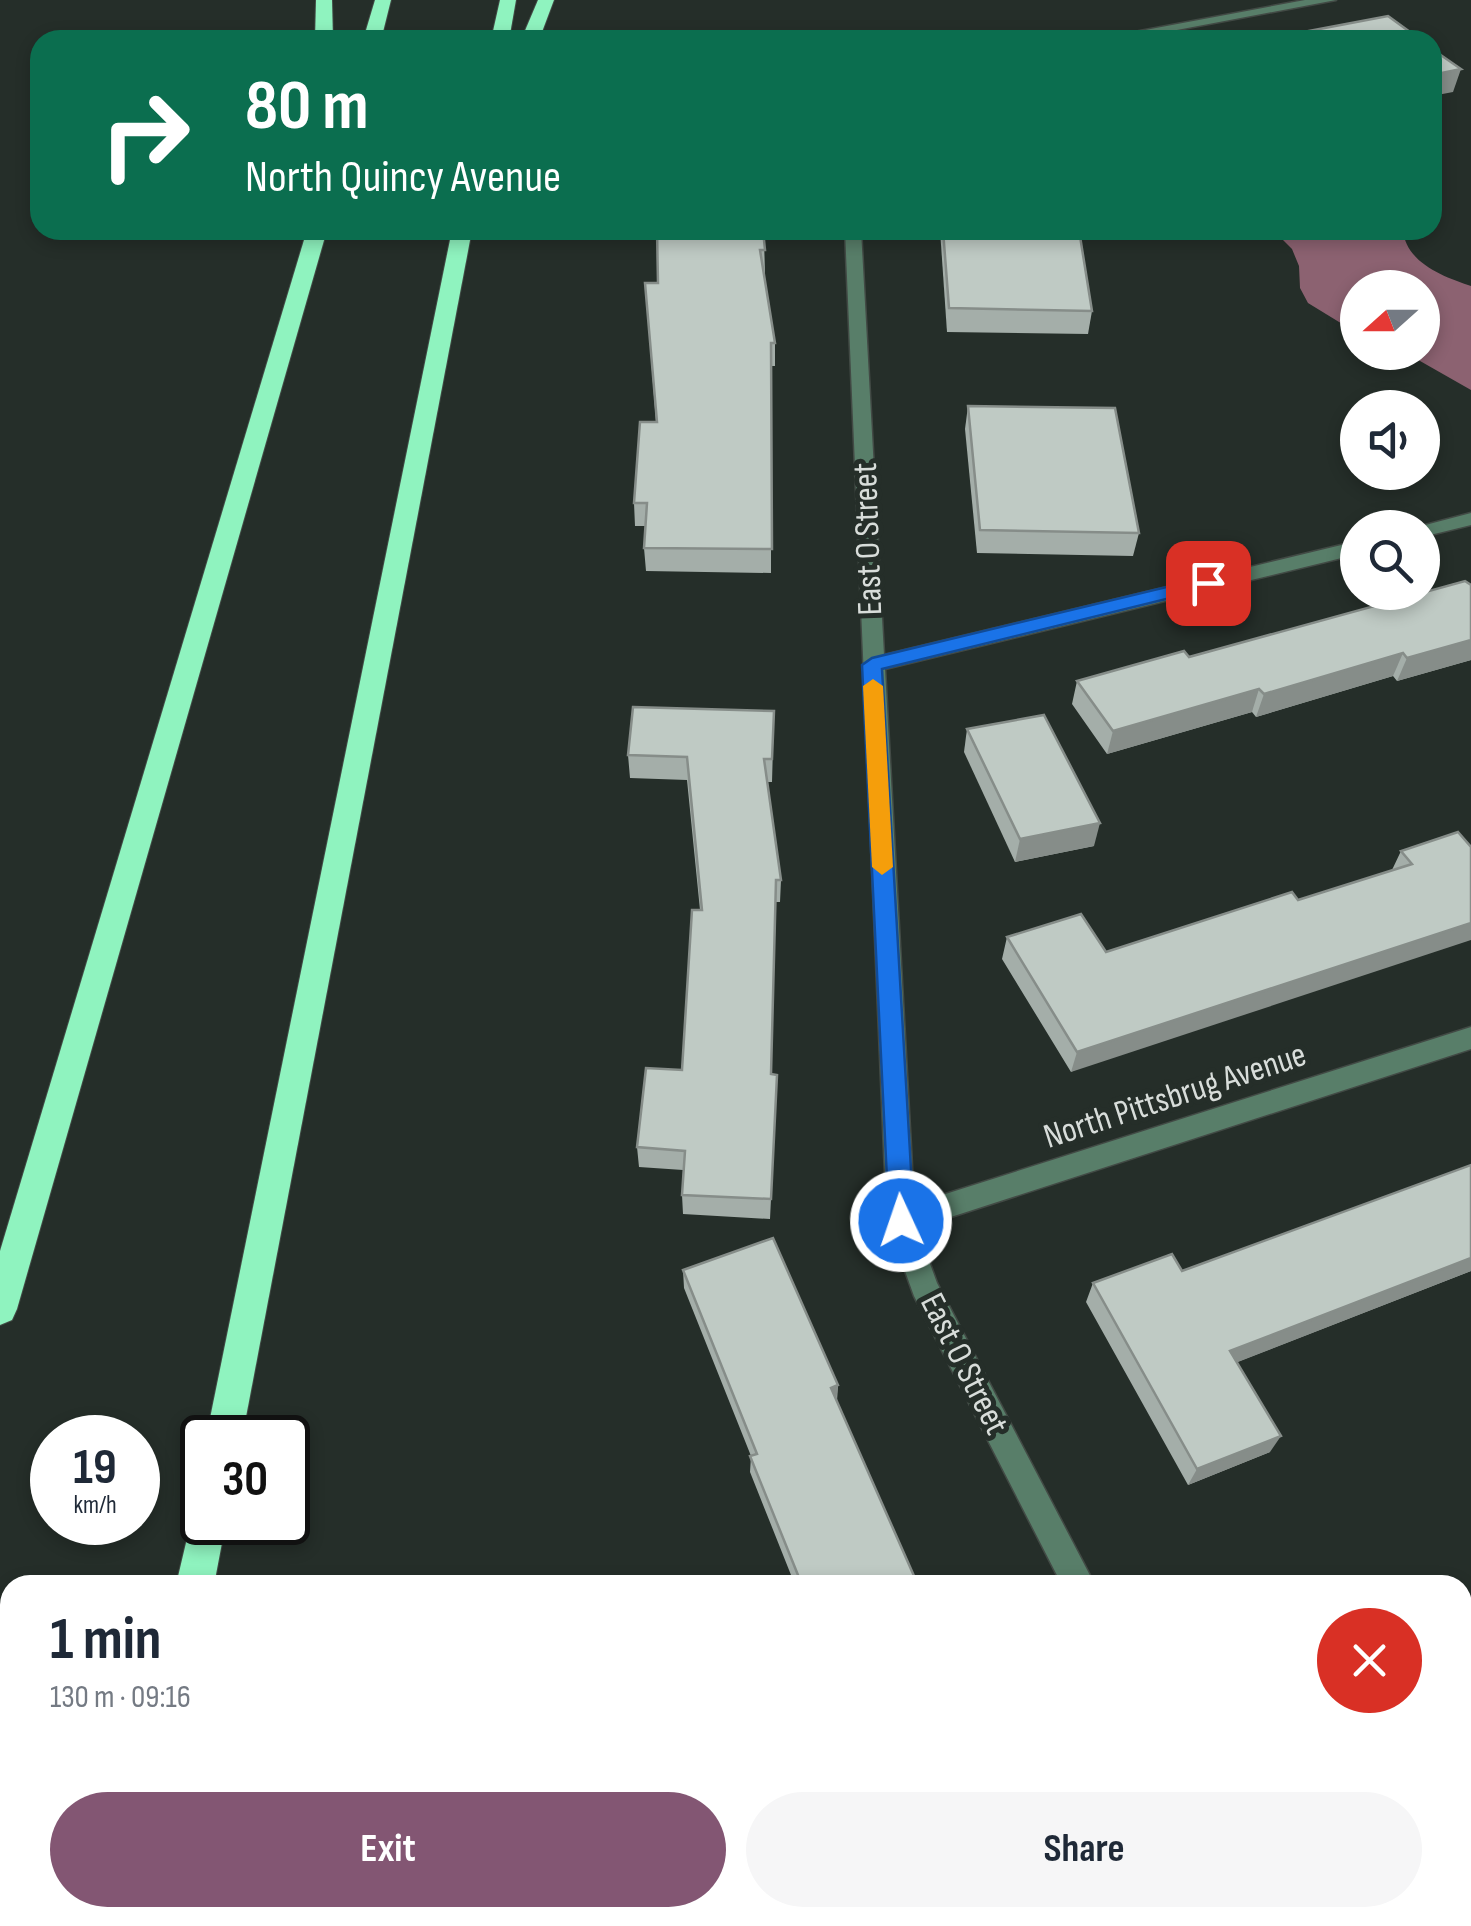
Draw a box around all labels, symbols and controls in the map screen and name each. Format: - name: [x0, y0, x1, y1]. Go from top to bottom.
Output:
- text: 80 m: [245, 65, 369, 149]
- icon: right: [80, 70, 210, 200]
- text: North Quincy Avenue: [245, 150, 561, 205]
- north arrow: [1340, 270, 1440, 370]
- map controls: [1340, 270, 1440, 610]
- button: sound: [1340, 390, 1440, 490]
- street label: East O Street: [844, 462, 892, 616]
- button: search: [1340, 510, 1440, 610]
- pin: [1166, 541, 1251, 626]
- icon: arrive: [1181, 556, 1236, 611]
- street label: North Pittsbrug Avenue: [1038, 1033, 1312, 1159]
- position arrow: [849, 1169, 953, 1273]
- street label: East O Street: [910, 1286, 1018, 1442]
- speed limit sign: 30: [180, 1415, 310, 1545]
- text: 19: [73, 1438, 117, 1498]
- text: km/h: [73, 1490, 117, 1521]
- text: 1 min: [50, 1604, 162, 1676]
- button: close: [1317, 1608, 1422, 1713]
- text: 130 m · 09:16: [50, 1678, 191, 1717]
- button: Exit: [50, 1792, 726, 1907]
- button: Share: [746, 1792, 1422, 1907]

